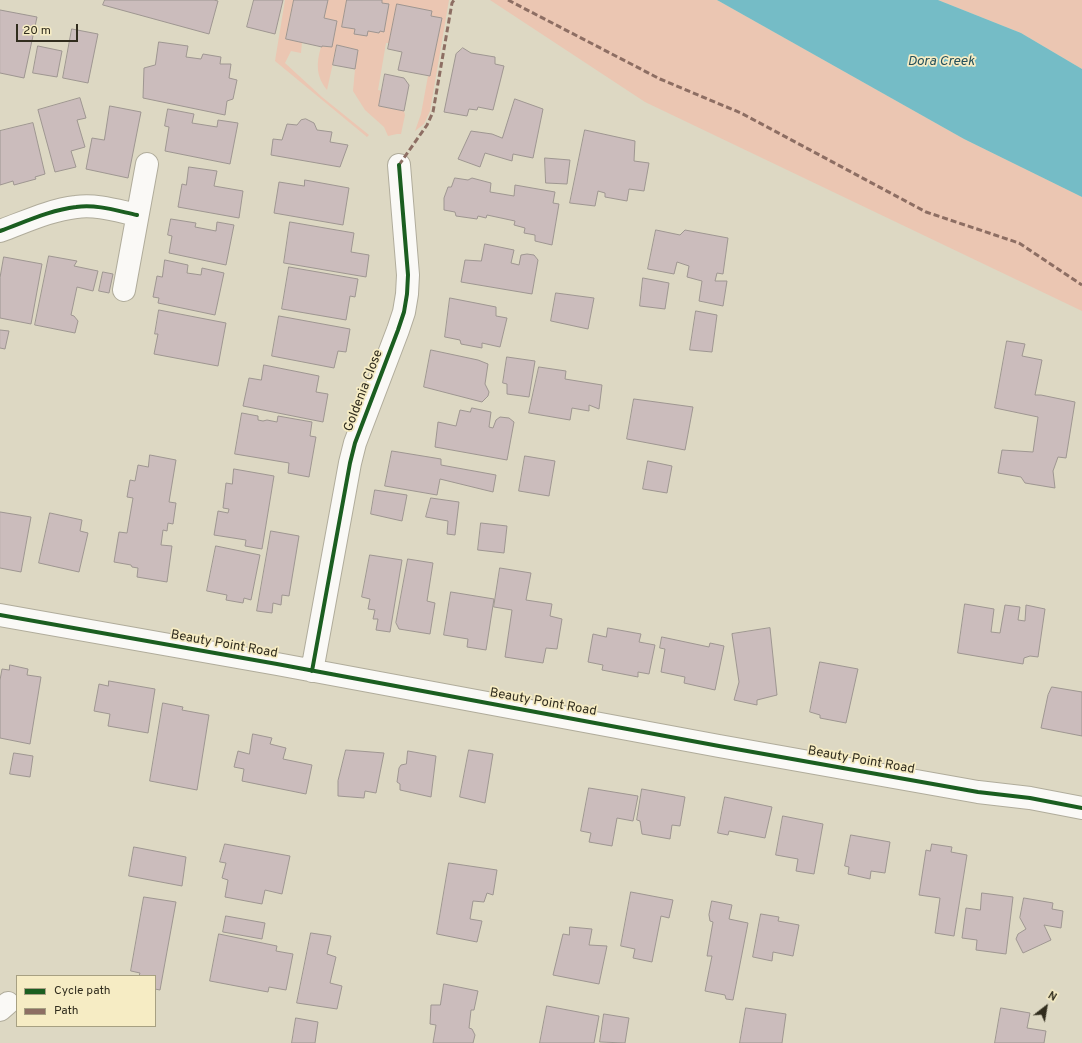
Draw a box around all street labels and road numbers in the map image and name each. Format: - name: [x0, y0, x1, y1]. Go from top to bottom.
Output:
- street label: Goldenia Close: [341, 348, 387, 434]
- street label: Beauty Point Road: [169, 628, 279, 662]
- street label: Beauty Point Road: [488, 686, 598, 720]
- street label: Beauty Point Road: [806, 744, 916, 778]

